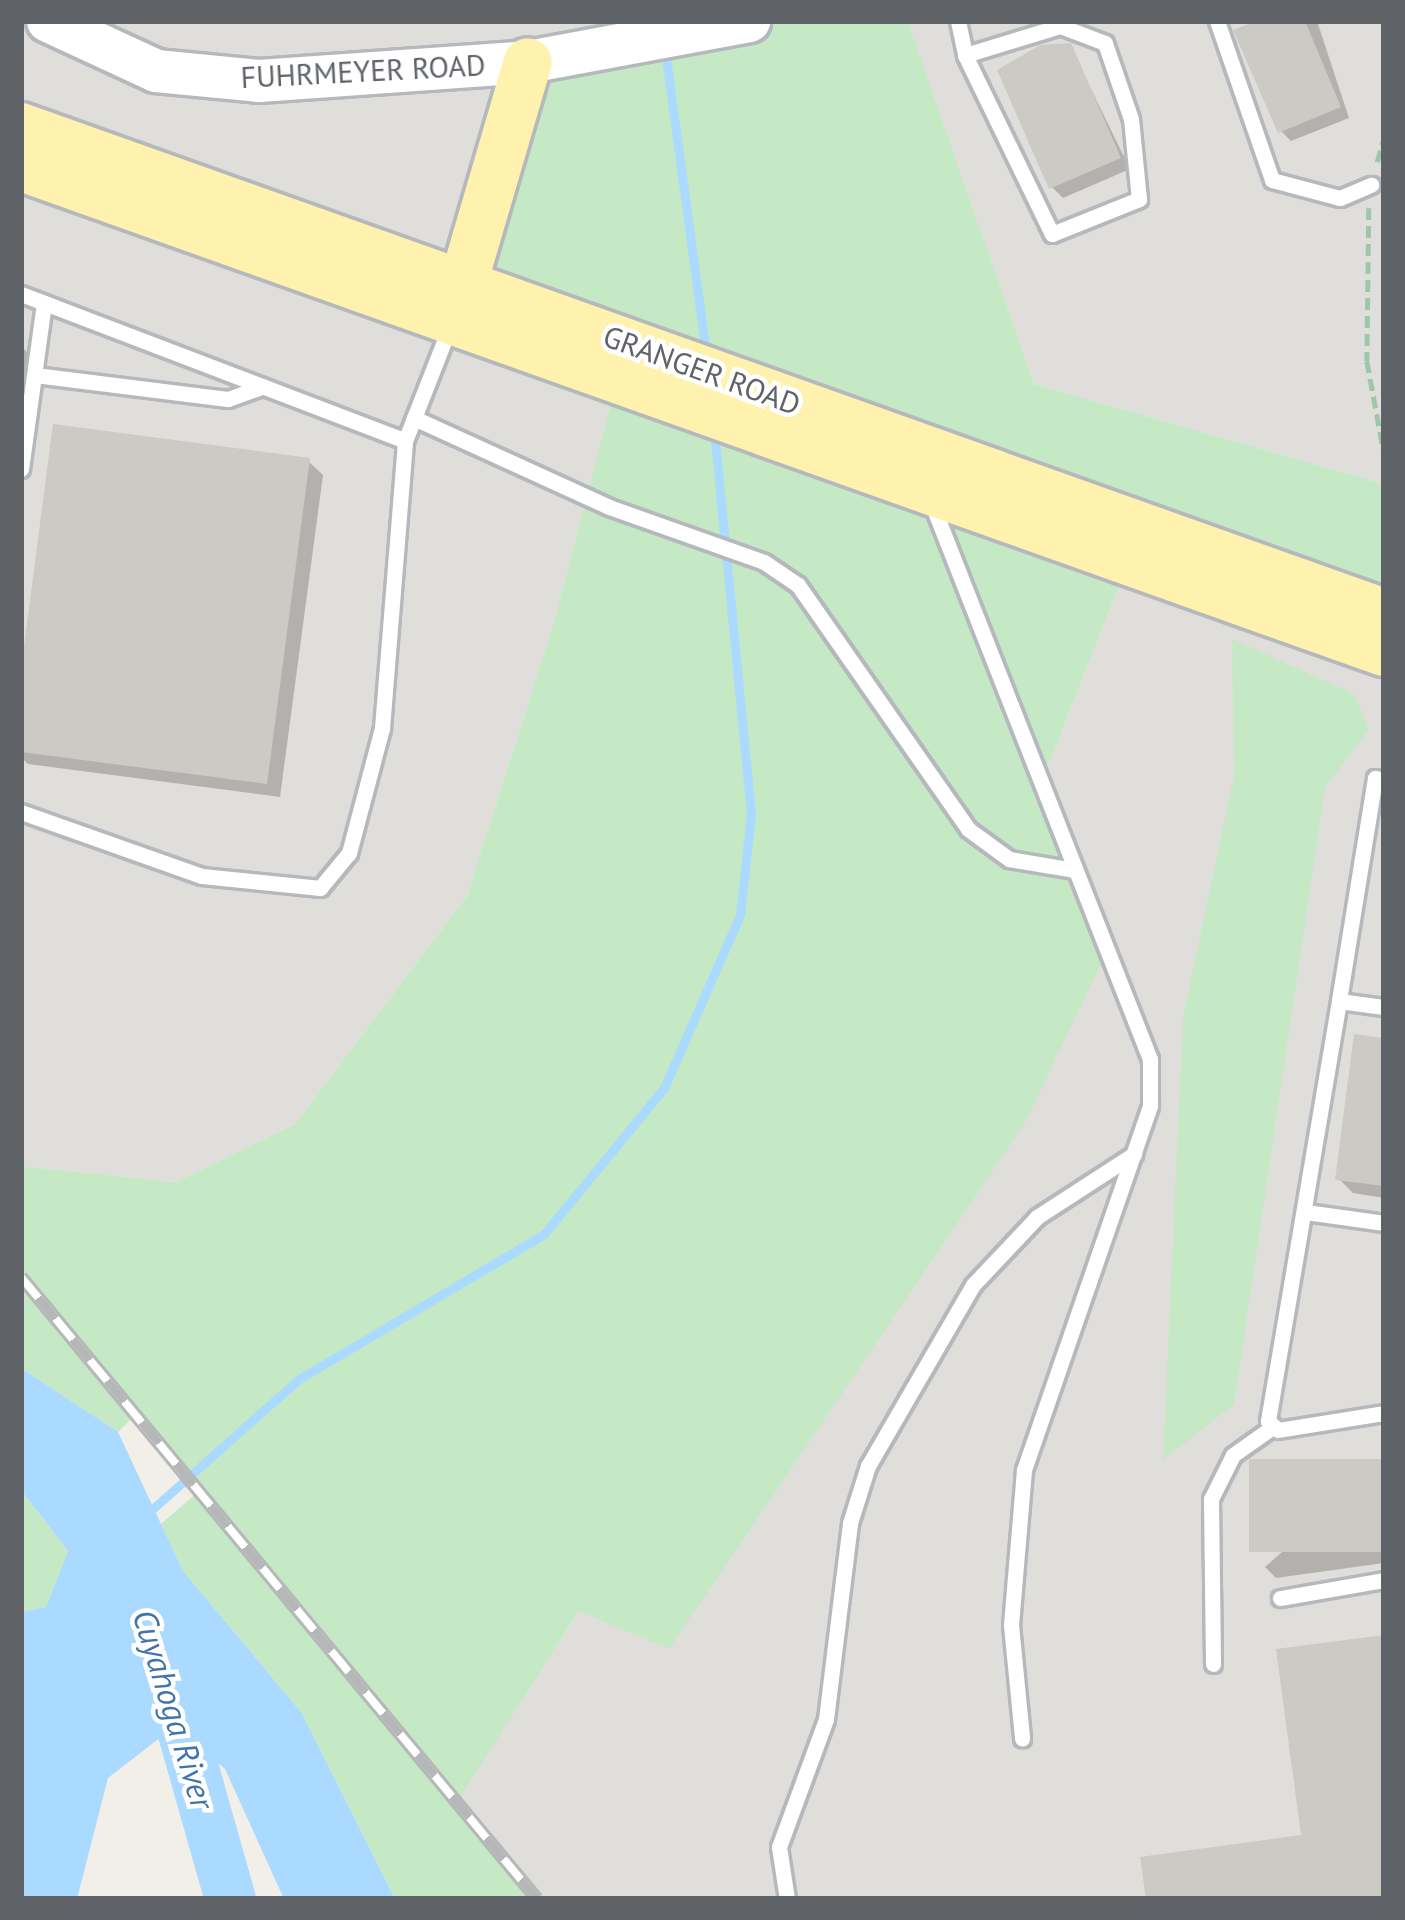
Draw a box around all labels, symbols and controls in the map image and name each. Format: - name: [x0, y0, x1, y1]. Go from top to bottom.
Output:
- street label: FUHRMEYER ROAD: [240, 47, 486, 95]
- street label: GRANGER ROAD: [599, 318, 805, 422]
- water label: Cuyahoga River: [125, 1605, 223, 1813]

